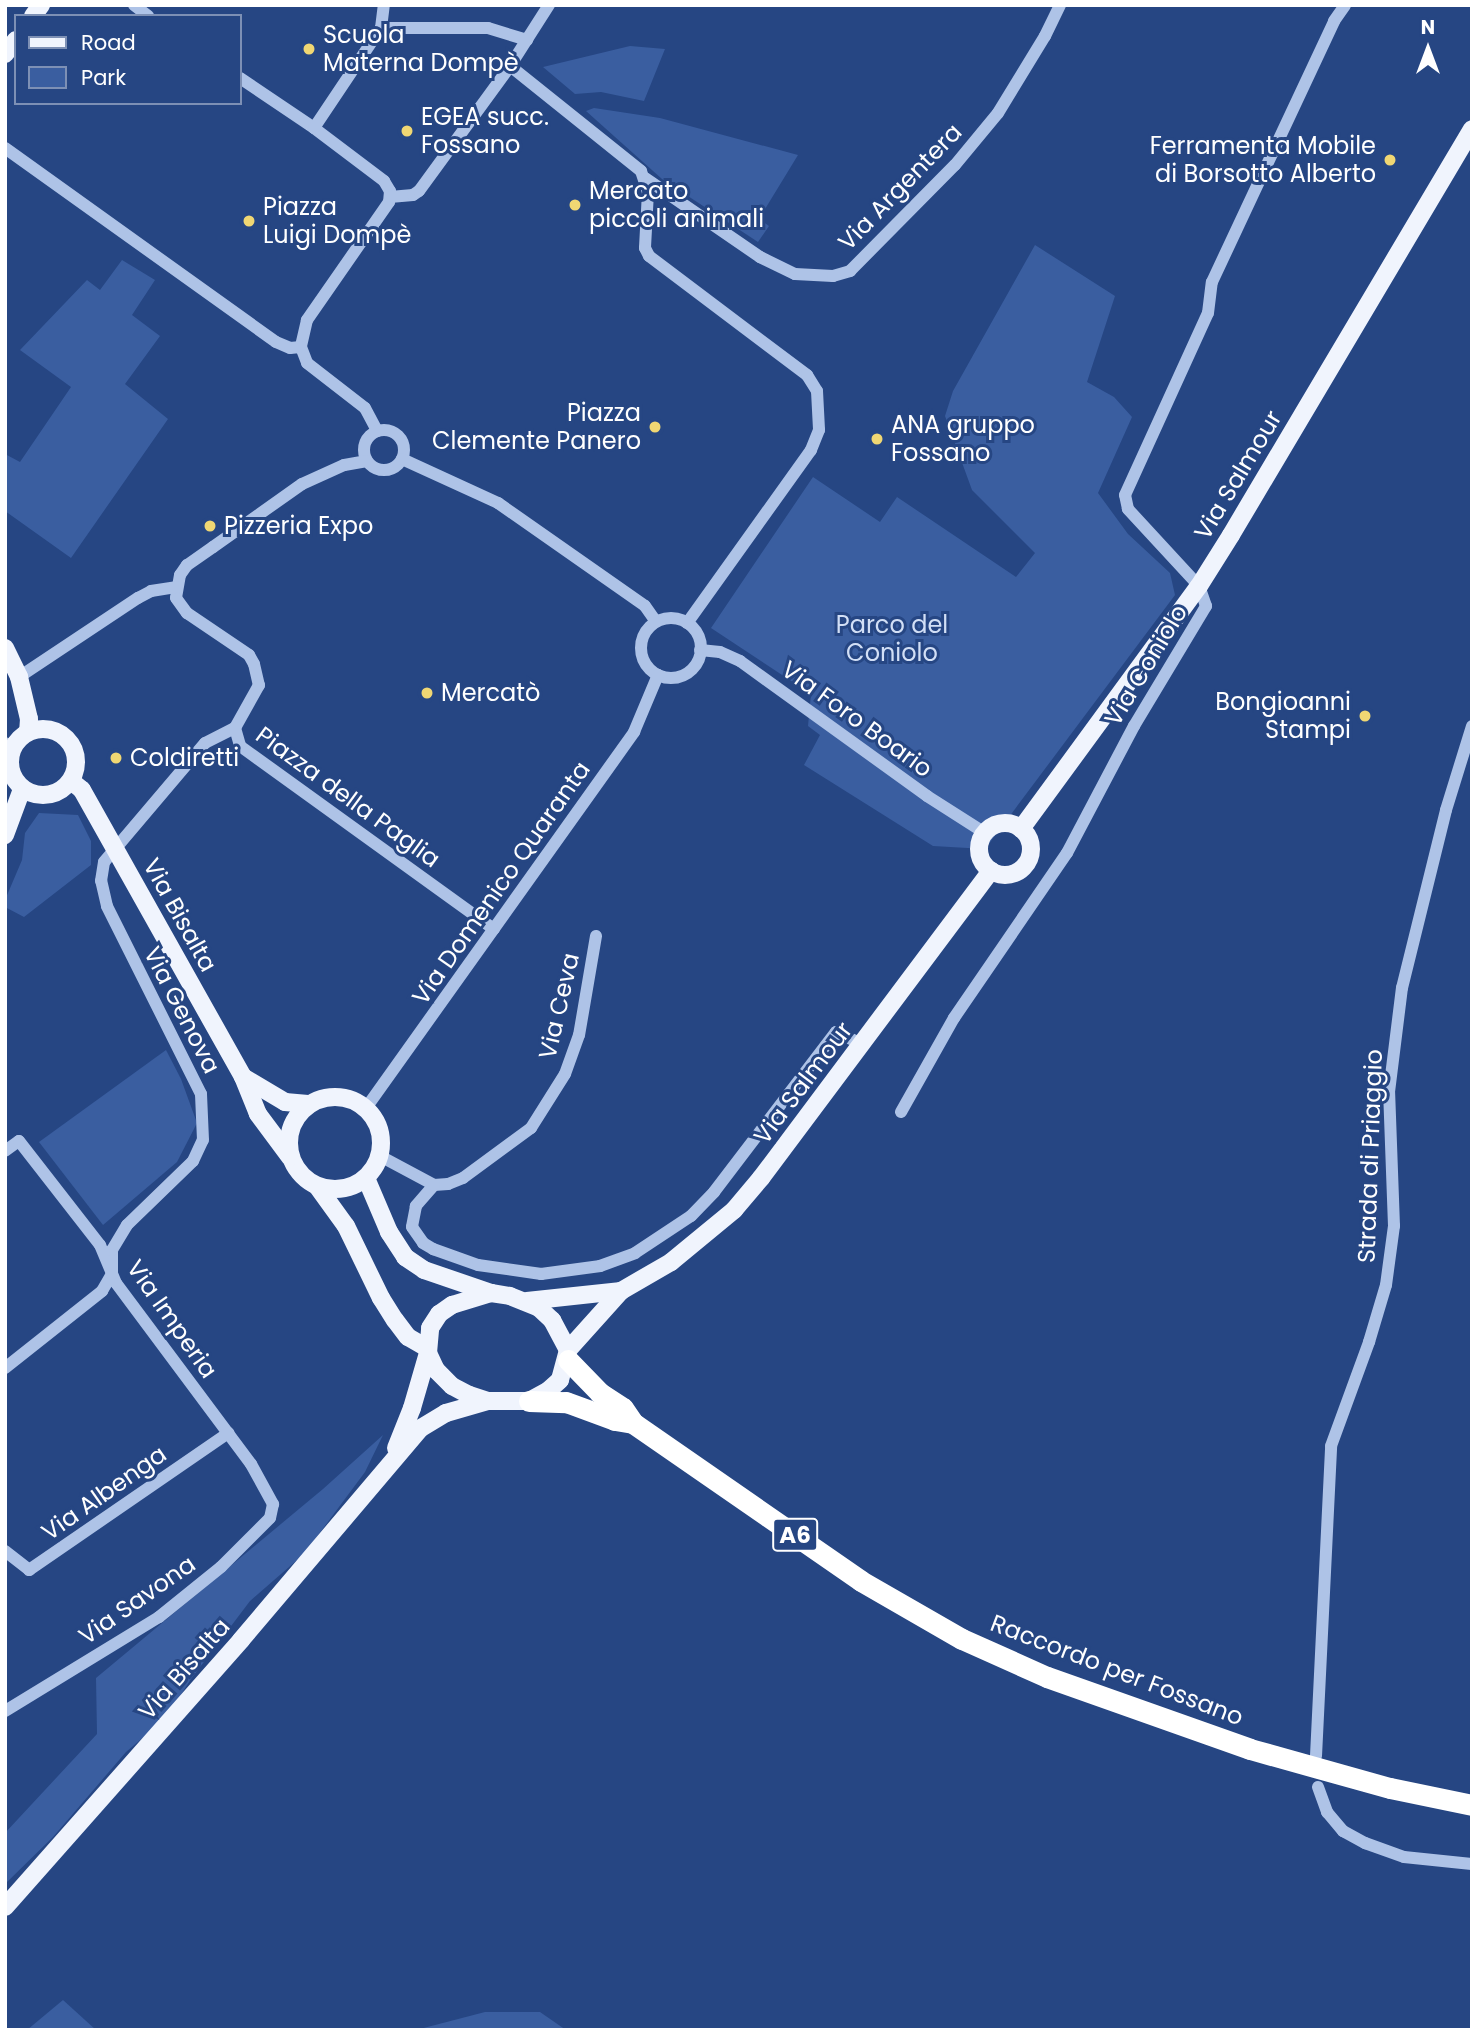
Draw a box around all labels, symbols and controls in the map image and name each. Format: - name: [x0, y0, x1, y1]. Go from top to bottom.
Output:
- legend: [14, 14, 242, 105]
- north arrow: [1393, 14, 1463, 84]
- text: N: [1421, 14, 1435, 41]
- place label: Scuola Materna Dompè: [323, 21, 519, 77]
- text: Road: [81, 28, 136, 57]
- marker: Scuola Materna Dompè: [301, 41, 317, 57]
- text: Park: [81, 63, 126, 92]
- place label: EGEA succ. Fossano: [421, 103, 549, 159]
- street label: Via Argentera: [832, 118, 968, 256]
- marker: EGEA succ. Fossano: [399, 123, 415, 139]
- place label: Ferramenta Mobile di Borsotto Alberto: [1150, 132, 1376, 188]
- marker: Ferramenta Mobile di Borsotto Alberto: [1382, 152, 1398, 168]
- place label: Mercato piccoli animali: [589, 177, 764, 233]
- place label: Piazza Luigi Dompè: [263, 193, 411, 249]
- marker: Mercato piccoli animali: [567, 197, 583, 213]
- marker: Piazza Luigi Dompè: [241, 213, 257, 229]
- place label: Piazza Clemente Panero: [432, 399, 641, 455]
- street label: Via Salmour: [1188, 405, 1288, 545]
- place label: ANA gruppo Fossano: [891, 411, 1035, 467]
- marker: Piazza Clemente Panero: [647, 419, 663, 435]
- marker: ANA gruppo Fossano: [869, 431, 885, 447]
- place label: Pizzeria Expo: [224, 512, 373, 540]
- marker: Pizzeria Expo: [202, 518, 218, 534]
- street label: Via Coniolo: [1098, 599, 1194, 731]
- park label: Parco del Coniolo: [836, 611, 948, 667]
- street label: Via Foro Boario: [776, 655, 938, 783]
- place label: Mercatò: [441, 679, 540, 707]
- marker: Mercatò: [419, 685, 435, 701]
- place label: Bongioanni Stampi: [1215, 688, 1351, 744]
- marker: Bongioanni Stampi: [1357, 708, 1373, 724]
- street label: Piazza della Paglia: [250, 721, 446, 873]
- place label: Coldiretti: [130, 744, 239, 772]
- marker: Coldiretti: [108, 750, 124, 766]
- street label: Via Domenico Quaranta: [406, 756, 596, 1010]
- street label: Via Bisalta: [137, 853, 223, 977]
- street label: Via Genova: [138, 942, 226, 1078]
- street label: Via Ceva: [533, 950, 585, 1062]
- street label: Via Salmour: [748, 1016, 858, 1150]
- street label: Strada di Priaggio: [1352, 1049, 1388, 1263]
- street label: Via Imperia: [121, 1254, 223, 1384]
- street label: Via Albenga: [36, 1439, 172, 1547]
- road number: A6: [770, 1516, 820, 1554]
- street label: Via Savona: [73, 1549, 201, 1651]
- street label: Raccordo per Fossano: [987, 1609, 1247, 1731]
- street label: Via Bisalta: [132, 1612, 236, 1726]

